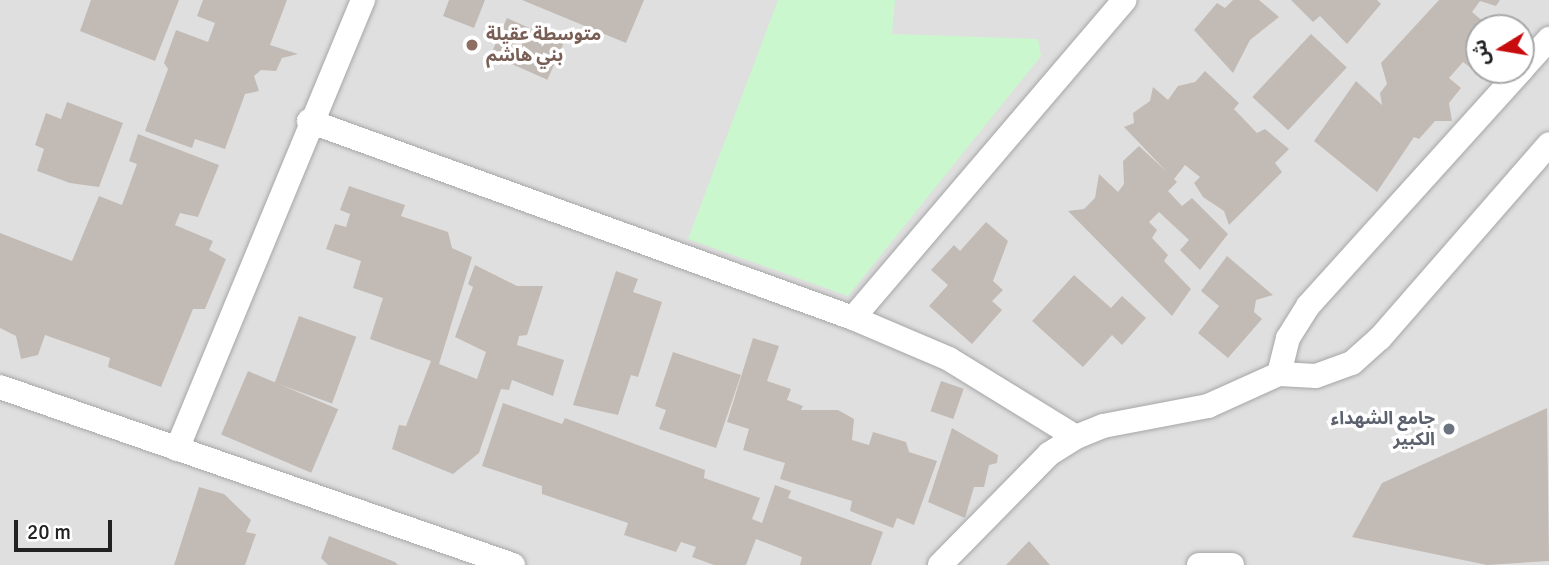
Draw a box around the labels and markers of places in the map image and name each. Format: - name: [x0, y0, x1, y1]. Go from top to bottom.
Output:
- place label: متوسطة عقيلة بني هاشم: [486, 24, 601, 66]
- marker: متوسطة عقيلة بني هاشم: [464, 37, 480, 53]
- place label: جامع الشهداء الكبير: [1331, 408, 1435, 450]
- marker: جامع الشهداء الكبير: [1441, 421, 1457, 437]

